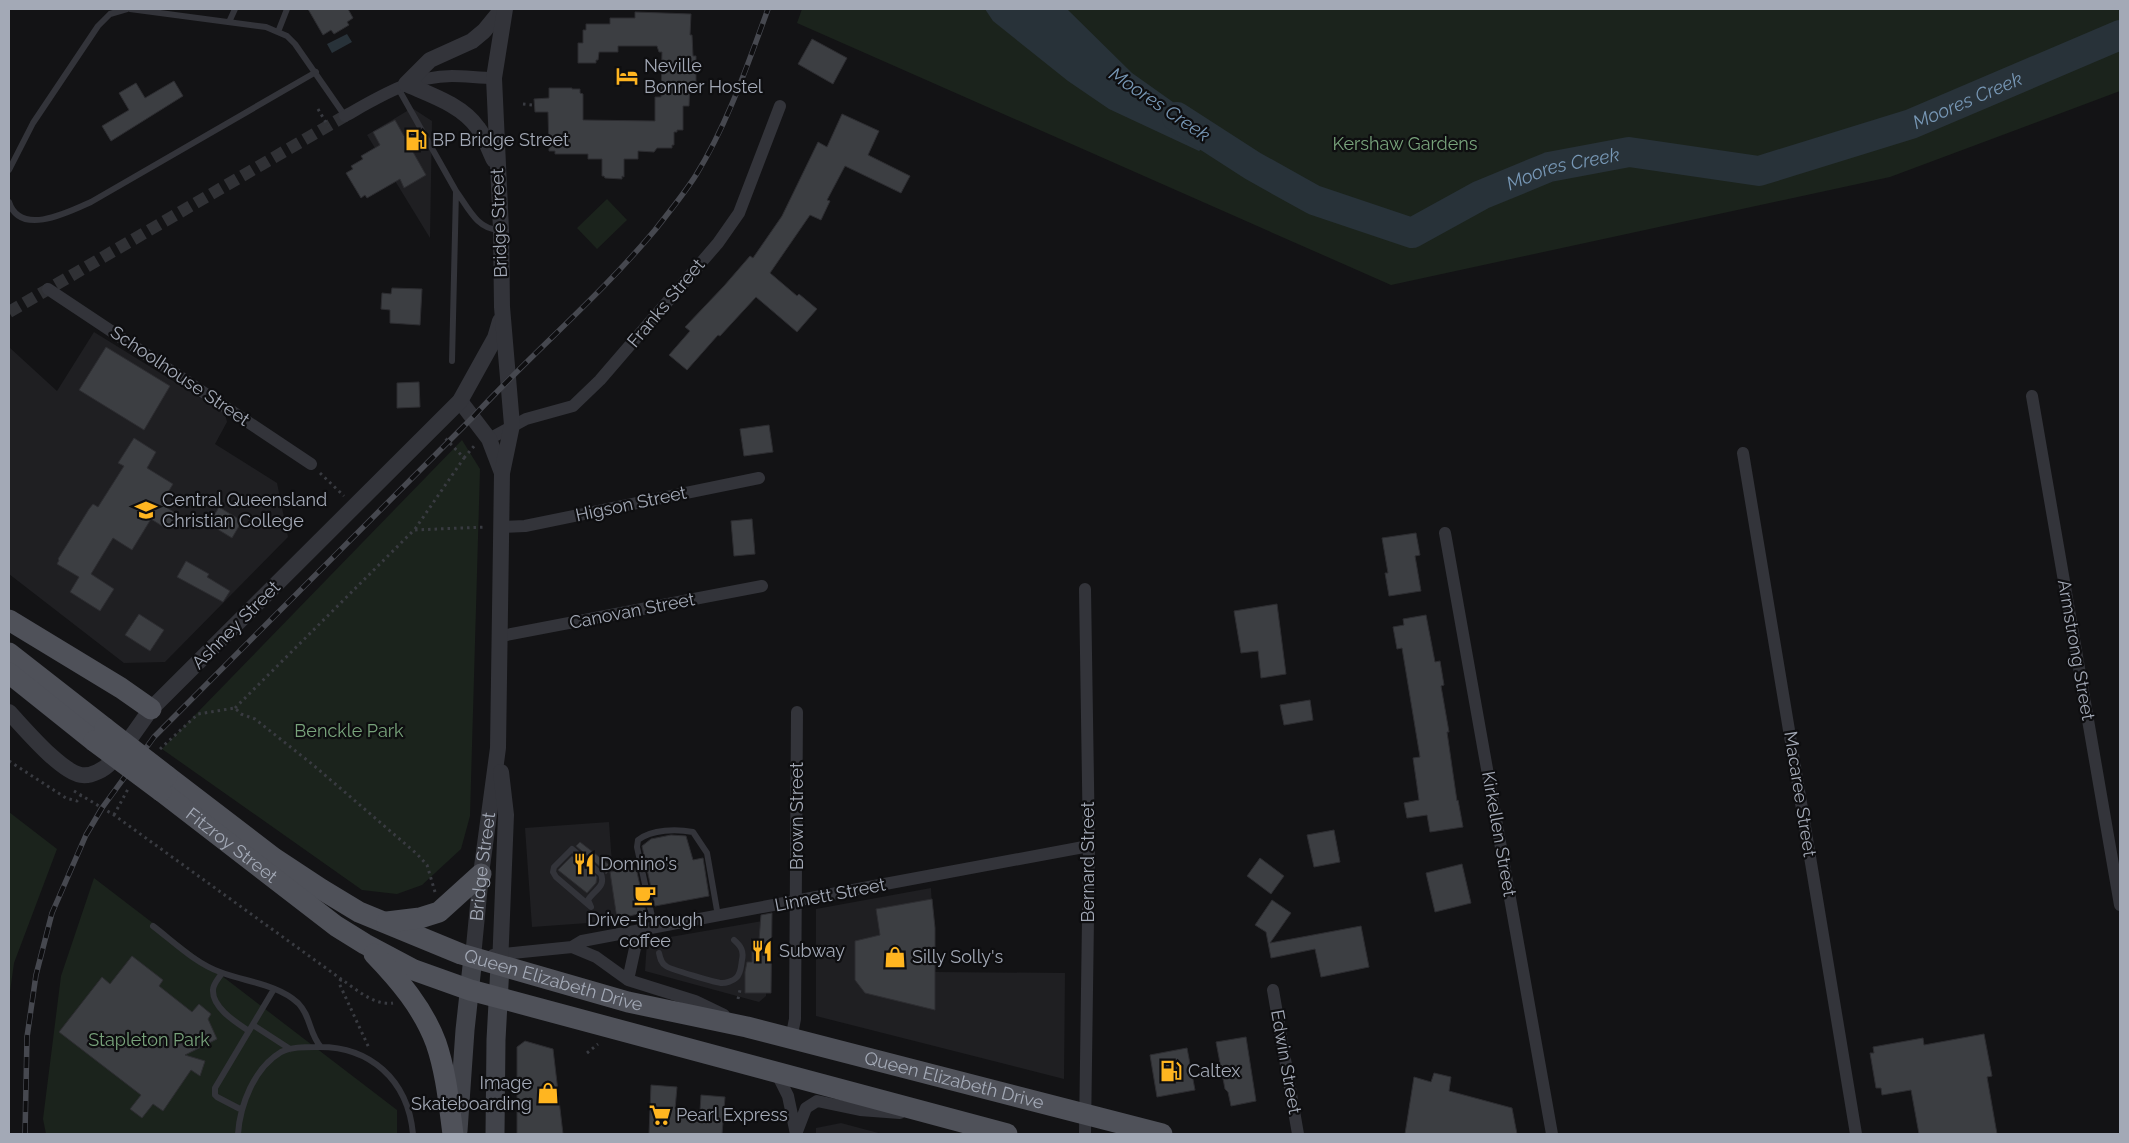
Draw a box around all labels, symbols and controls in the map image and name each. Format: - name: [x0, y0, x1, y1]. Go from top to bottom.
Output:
- place label: Neville Bonner Hostel: [644, 55, 763, 97]
- water label: Moores Creek: [1105, 62, 1215, 146]
- hotel icon: Neville Bonner Hostel: [614, 63, 640, 89]
- water label: Moores Creek: [1909, 67, 2025, 133]
- fuel station icon: BP Bridge Street: [403, 127, 429, 153]
- place label: BP Bridge Street: [432, 129, 569, 150]
- park label: Kershaw Gardens: [1332, 133, 1478, 154]
- water label: Moores Creek: [1503, 143, 1621, 194]
- street label: Bridge Street: [486, 168, 511, 278]
- street label: Franks Street: [622, 254, 709, 351]
- street label: Schoolhouse Street: [107, 321, 254, 430]
- street label: Higson Street: [574, 482, 688, 526]
- place label: Central Queensland Christian College: [162, 489, 327, 531]
- school or university icon: Central Queensland Christian College: [133, 497, 159, 523]
- street label: Ashney Street: [187, 576, 284, 673]
- street label: Armstrong Street: [2054, 578, 2099, 722]
- street label: Canovan Street: [567, 588, 696, 633]
- park label: Benckle Park: [294, 720, 404, 741]
- street label: Macaree Street: [1780, 730, 1821, 858]
- street label: Brown Street: [786, 762, 807, 870]
- street label: Kirkellen Street: [1478, 770, 1521, 898]
- street label: Bernard Street: [1077, 802, 1098, 922]
- street label: Fitzroy Street: [182, 803, 282, 887]
- street label: Bridge Street: [466, 811, 499, 922]
- restaurant icon: Domino's: [571, 851, 597, 877]
- place label: Domino's: [600, 853, 677, 874]
- street label: Linnett Street: [773, 873, 887, 916]
- cafe icon: Drive-through coffee: [632, 882, 658, 908]
- place label: Drive-through coffee: [587, 909, 703, 951]
- restaurant icon: Subway: [749, 938, 775, 964]
- place label: Subway: [779, 940, 845, 961]
- street label: Queen Elizabeth Drive: [462, 944, 645, 1015]
- shop icon: Silly Solly's: [882, 944, 908, 970]
- place label: Silly Solly's: [912, 946, 1003, 967]
- street label: Edwin Street: [1267, 1008, 1306, 1116]
- park label: Stapleton Park: [88, 1029, 210, 1050]
- street label: Queen Elizabeth Drive: [862, 1047, 1047, 1113]
- fuel station icon: Caltex: [1158, 1058, 1184, 1084]
- place label: Caltex: [1188, 1060, 1240, 1081]
- place label: Image Skateboarding: [411, 1072, 532, 1114]
- shop icon: Image Skateboarding: [535, 1080, 561, 1106]
- supermarket icon: Pearl Express: [647, 1102, 673, 1128]
- place label: Pearl Express: [676, 1104, 788, 1125]

